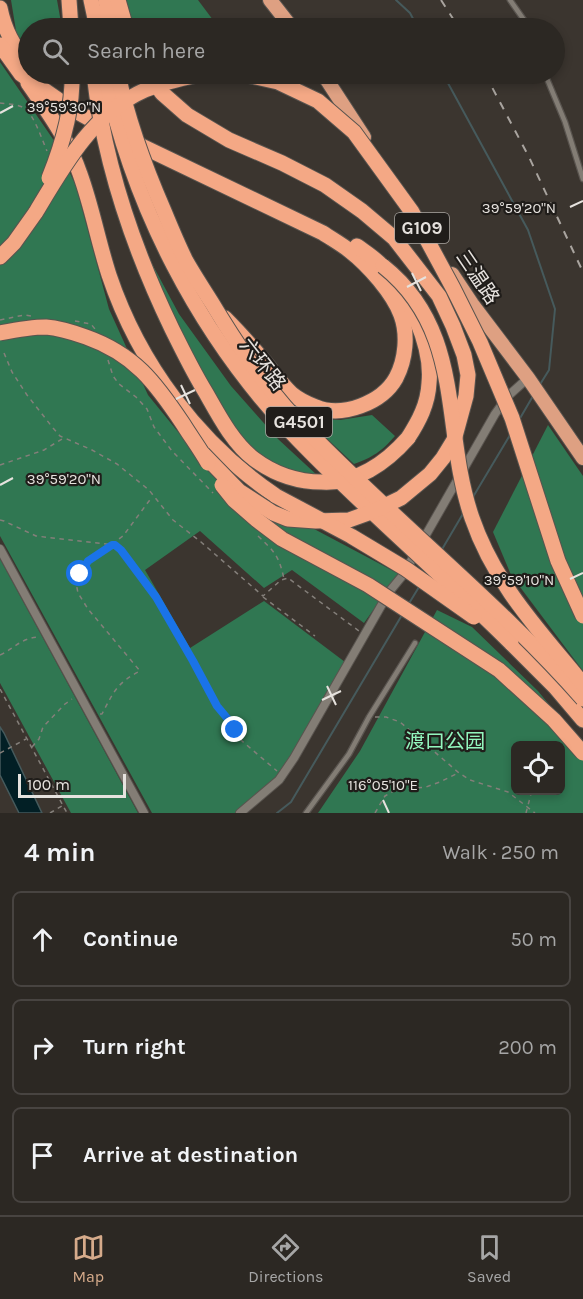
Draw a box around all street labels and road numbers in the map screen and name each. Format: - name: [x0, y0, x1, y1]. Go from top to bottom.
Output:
- road number: G109: [395, 213, 449, 243]
- street label: 三温路: [451, 246, 504, 309]
- street label: 六环路: [235, 334, 290, 395]
- road number: G4501: [266, 407, 332, 437]

